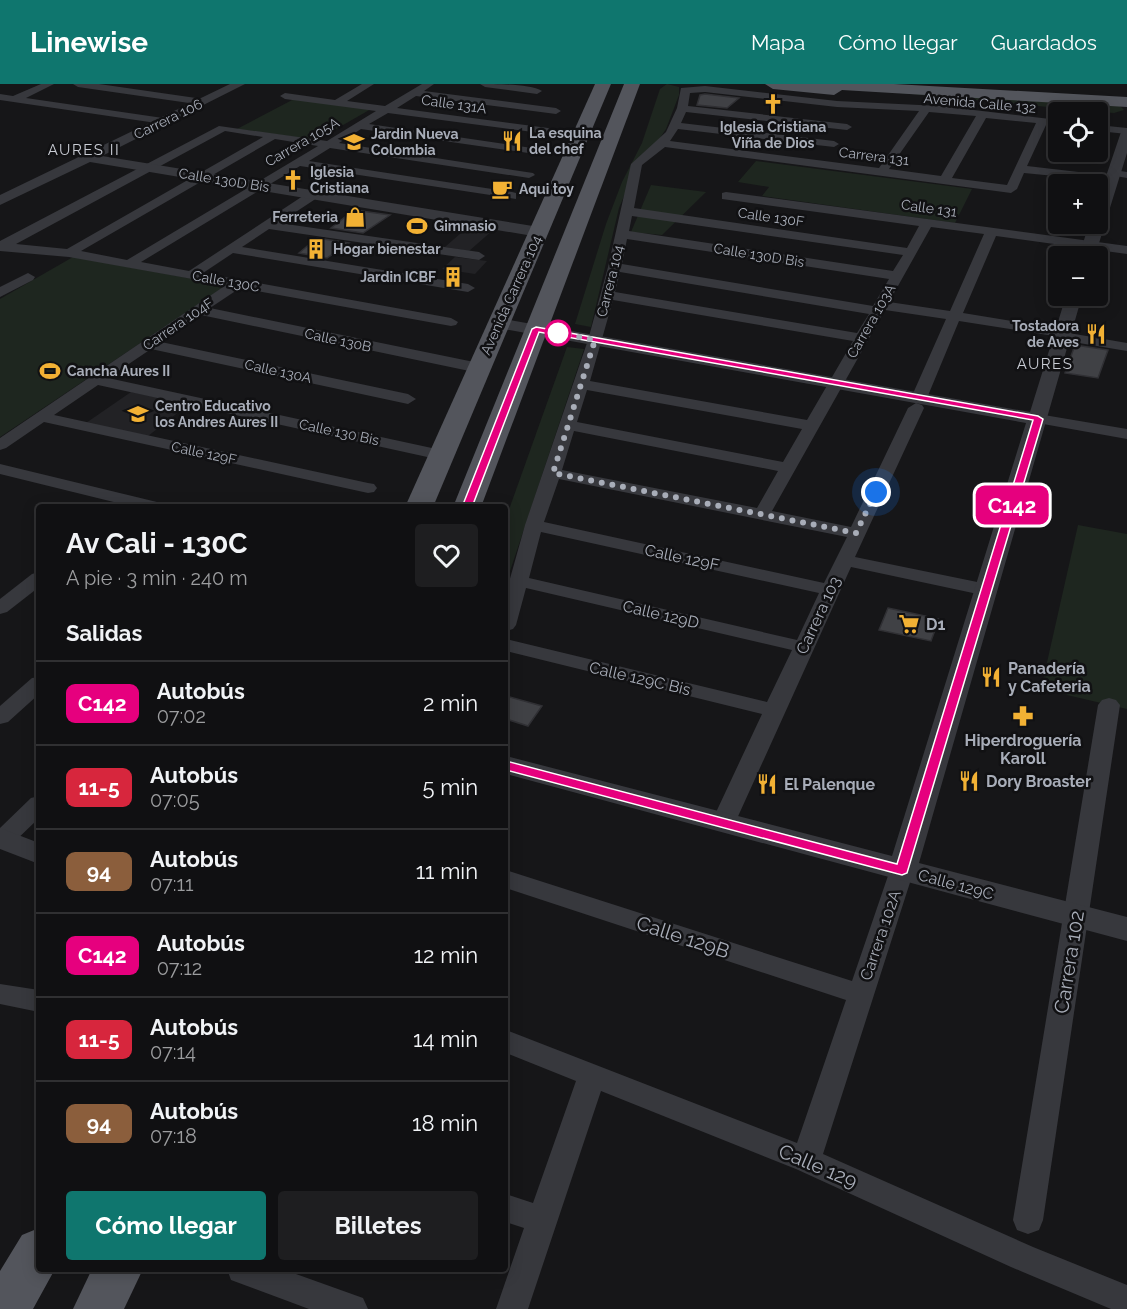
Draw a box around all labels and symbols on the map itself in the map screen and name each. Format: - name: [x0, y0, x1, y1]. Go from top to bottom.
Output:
- street label: Avenida Calle 132: [923, 90, 1037, 116]
- street label: Calle 131A: [420, 92, 488, 117]
- church icon: Iglesia Cristiana Viña de Dios: [761, 92, 785, 116]
- street label: Carrera 106: [131, 96, 205, 142]
- street label: Carrera 105A: [262, 114, 342, 170]
- place label: Iglesia Cristiana Viña de Dios: [720, 119, 826, 151]
- place label: La esquina del chef: [529, 125, 601, 157]
- place label: Jardin Nueva Colombia: [371, 126, 459, 158]
- restaurant icon: La esquina del chef: [500, 129, 524, 153]
- school or university icon: Jardin Nueva Colombia: [342, 130, 366, 154]
- district label: AURES II: [48, 141, 120, 159]
- street label: Carrera 131: [838, 144, 910, 168]
- place label: Iglesia Cristiana: [310, 164, 369, 196]
- street label: Calle 130D Bis: [178, 165, 271, 195]
- church icon: Iglesia Cristiana: [281, 168, 305, 192]
- cafe icon: Aqui toy: [490, 177, 514, 201]
- place label: Aqui toy: [519, 181, 574, 197]
- street label: Calle 131: [900, 196, 958, 220]
- street label: Calle 130F: [737, 204, 805, 230]
- shop icon: Ferreteria: [343, 205, 367, 229]
- place label: Ferreteria: [272, 209, 338, 225]
- sports icon: Gimnasio: [405, 214, 429, 238]
- place label: Gimnasio: [434, 218, 497, 234]
- street label: Avenida Carrera 104: [477, 233, 545, 357]
- building icon: Hogar bienestar: [304, 237, 328, 261]
- street label: Calle 130D Bis: [713, 240, 806, 270]
- place label: Hogar bienestar: [333, 241, 441, 257]
- street label: Carrera 104: [593, 243, 627, 319]
- building icon: Jardin ICBF: [441, 265, 465, 289]
- street label: Calle 130C: [191, 267, 261, 295]
- place label: Jardin ICBF: [360, 269, 436, 285]
- street label: Carrera 103A: [843, 281, 899, 361]
- street label: Carrera 104F: [140, 295, 216, 353]
- place label: Tostadora de Aves: [1012, 318, 1079, 350]
- unlabelled marker: [545, 320, 571, 346]
- restaurant icon: Tostadora de Aves: [1084, 322, 1108, 346]
- street label: Calle 130B: [303, 325, 373, 355]
- district label: AURES: [1017, 355, 1073, 373]
- street label: Calle 130A: [243, 356, 313, 386]
- sports icon: Cancha Aures II: [38, 359, 62, 383]
- place label: Cancha Aures II: [67, 363, 170, 379]
- place label: Centro Educativo los Andres Aures II: [155, 398, 278, 430]
- school or university icon: Centro Educativo los Andres Aures II: [126, 402, 150, 426]
- street label: Calle 130 Bis: [298, 416, 381, 448]
- street label: Calle 129F: [170, 438, 238, 468]
- your location: [861, 477, 891, 507]
- line badge: C142: [970, 486, 1054, 524]
- street label: Calle 129F: [643, 540, 721, 575]
- street label: Carrera 103: [792, 573, 845, 657]
- street label: Calle 129D: [621, 596, 701, 633]
- supermarket icon: D1: [897, 612, 921, 636]
- place label: D1: [926, 615, 945, 634]
- street label: Calle 129C Bis: [587, 658, 693, 699]
- place label: Panadería y Cafeteria: [1008, 659, 1091, 696]
- restaurant icon: Panadería y Cafeteria: [979, 665, 1003, 689]
- pharmacy icon: Hiperdroguería Karoll: [1011, 704, 1035, 728]
- place label: Hiperdroguería Karoll: [964, 731, 1082, 768]
- restaurant icon: Dory Broaster: [957, 769, 981, 793]
- restaurant icon: El Palenque: [755, 772, 779, 796]
- place label: Dory Broaster: [986, 772, 1091, 791]
- place label: El Palenque: [784, 775, 875, 794]
- street label: Calle 129C: [916, 865, 996, 904]
- street label: Carrera 102A: [856, 887, 905, 983]
- street label: Carrera 102: [1049, 909, 1089, 1015]
- street label: Calle 129B: [633, 911, 733, 963]
- street label: Calle 129: [775, 1139, 861, 1193]

